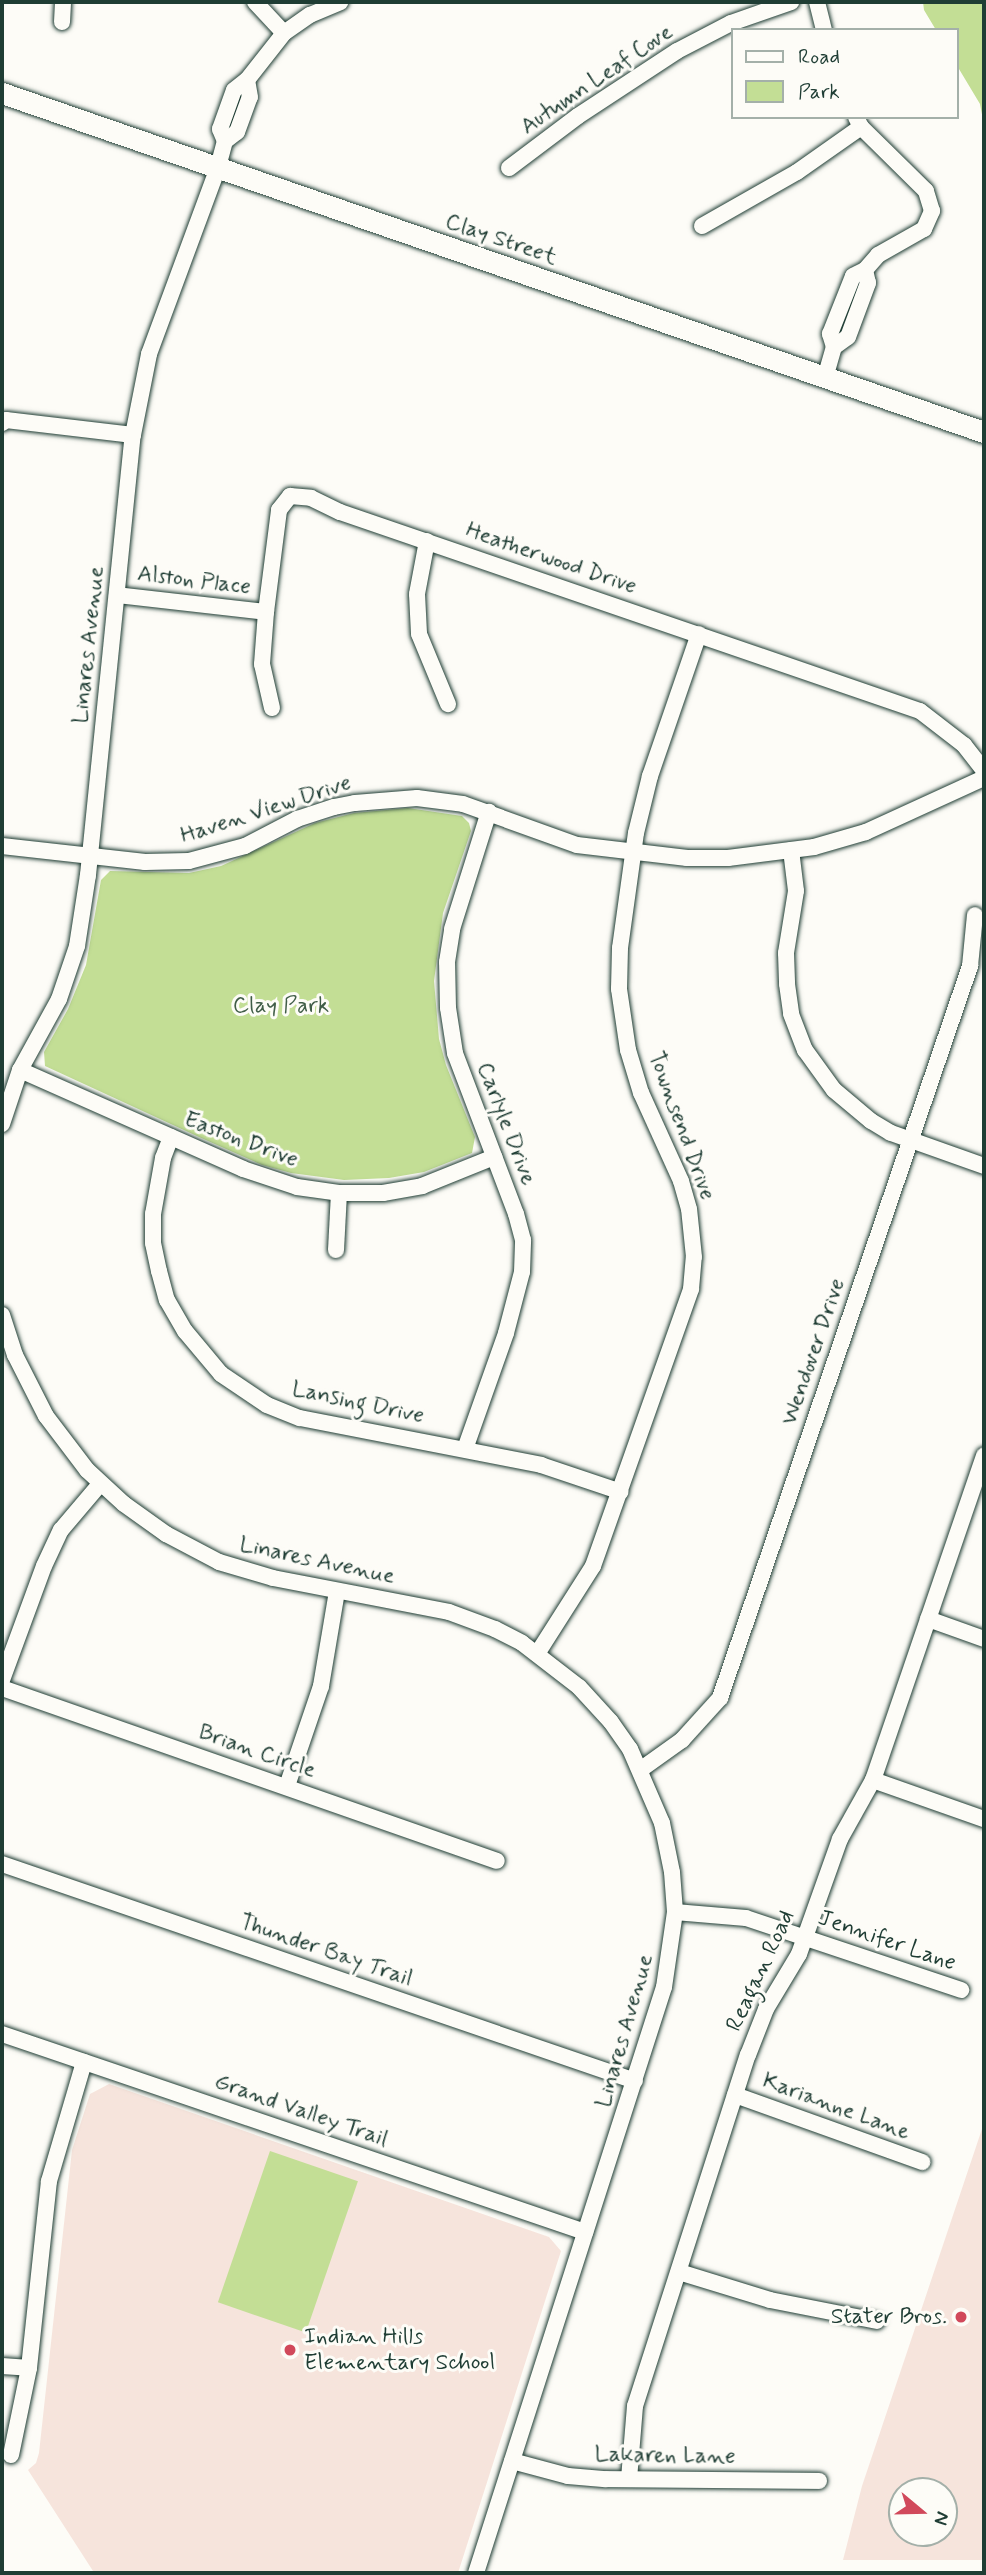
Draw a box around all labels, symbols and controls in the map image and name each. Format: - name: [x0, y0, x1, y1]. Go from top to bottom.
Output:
- street label: Autumn Leaf Cove: [514, 18, 680, 142]
- legend: [730, 28, 958, 119]
- text: Road: [798, 43, 840, 71]
- text: Park: [798, 78, 840, 106]
- street label: Clay Street: [441, 208, 561, 272]
- street label: Heatherwood Drive: [462, 517, 640, 601]
- street label: Alston Place: [136, 560, 252, 602]
- street label: Linares Avenue: [67, 568, 111, 722]
- street label: Haven View Drive: [179, 770, 353, 850]
- park label: Clay Park: [233, 992, 329, 1020]
- street label: Townsend Drive: [641, 1048, 721, 1204]
- street label: Carlyle Drive: [470, 1060, 542, 1188]
- street label: Easton Drive: [181, 1106, 301, 1174]
- street label: Wendover Drive: [776, 1276, 852, 1428]
- street label: Lansing Drive: [290, 1376, 426, 1430]
- street label: Linares Avenue: [240, 1532, 394, 1590]
- street label: Brian Circle: [195, 1719, 319, 1785]
- street label: Jennifer Lane: [814, 1904, 960, 1978]
- street label: Reagan Road: [721, 1906, 801, 2036]
- street label: Thunder Bay Trail: [239, 1909, 413, 1993]
- street label: Linares Avenue: [591, 1954, 659, 2108]
- street label: Karianne Lane: [760, 2068, 912, 2146]
- street label: Grand Valley Trail: [213, 2069, 389, 2153]
- place label: Stater Bros.: [830, 2303, 947, 2331]
- marker: Stater Bros.: [953, 2309, 969, 2325]
- place label: Indian Hills Elementary School: [304, 2323, 495, 2377]
- marker: Indian Hills Elementary School: [282, 2342, 298, 2358]
- street label: Lakaren Lane: [596, 2441, 734, 2471]
- north arrow: [888, 2477, 958, 2547]
- text: N: [928, 2508, 955, 2528]

